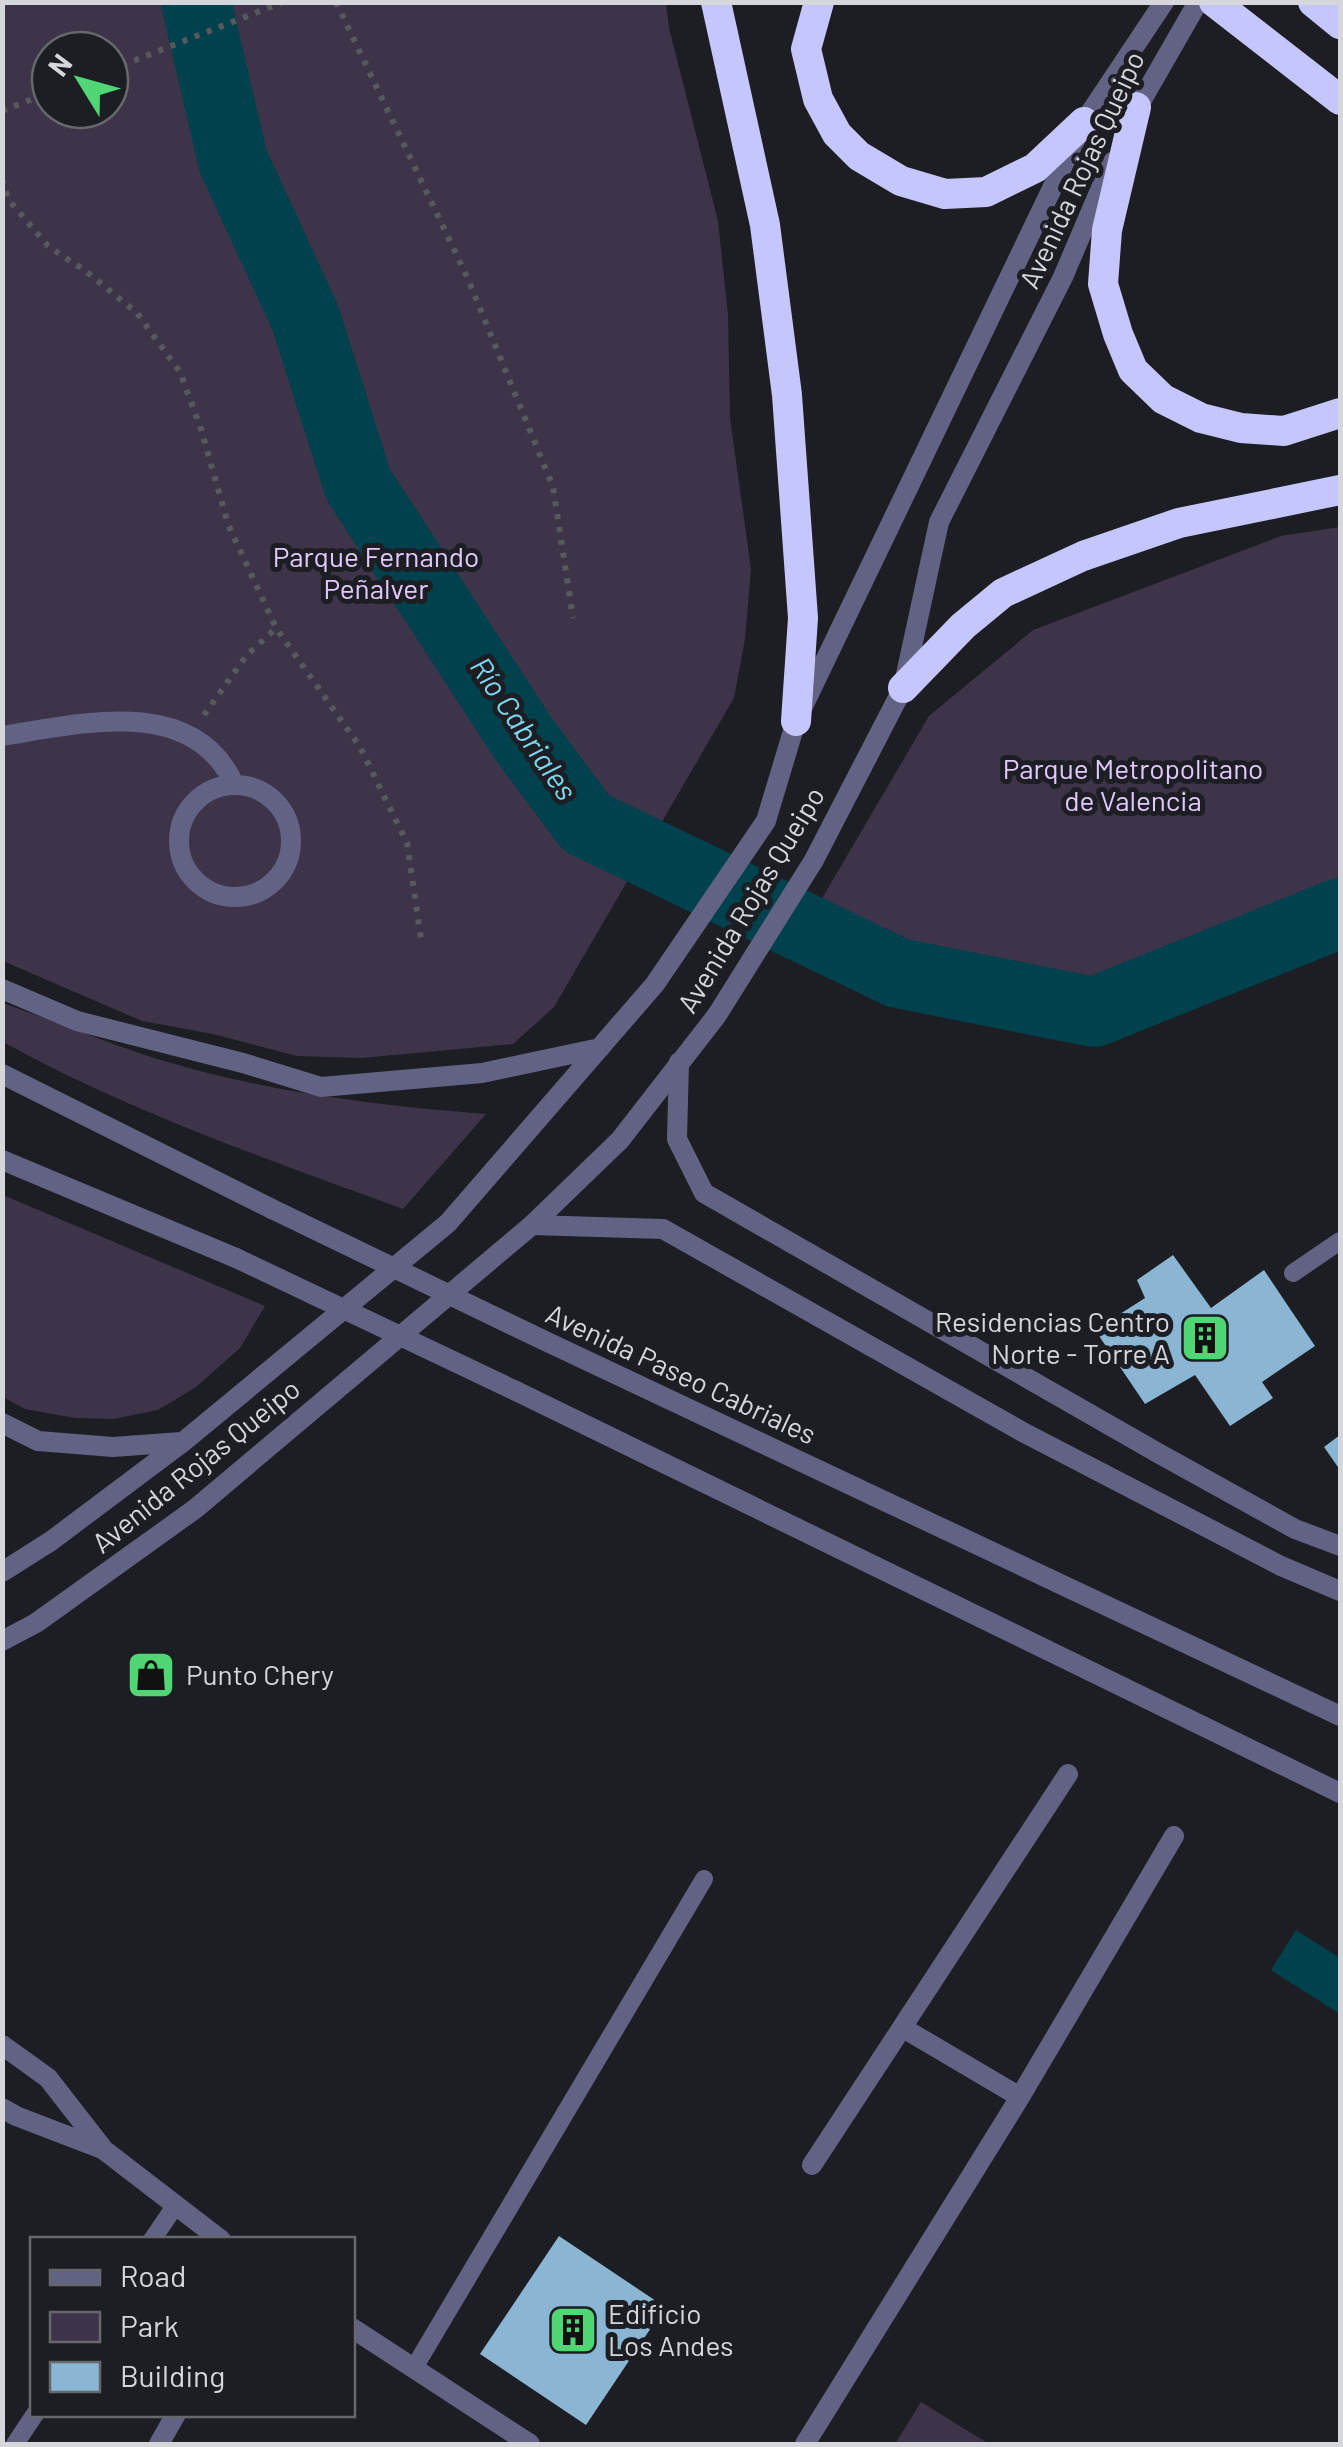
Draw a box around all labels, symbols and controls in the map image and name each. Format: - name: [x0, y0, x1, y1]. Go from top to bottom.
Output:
- north arrow: [30, 30, 130, 130]
- street label: Avenida Rojas Queipo: [1011, 46, 1151, 294]
- text: N: [40, 47, 78, 82]
- park label: Parque Fernando Peñalver: [273, 539, 479, 605]
- water label: Río Cabriales: [464, 650, 586, 806]
- park label: Parque Metropolitano de Valencia: [1003, 751, 1263, 817]
- street label: Avenida Rojas Queipo: [669, 780, 831, 1019]
- street label: Avenida Paseo Cabriales: [541, 1296, 822, 1451]
- place label: Residencias Centro Norte - Torre A: [935, 1304, 1170, 1370]
- building icon: Residencias Centro Norte - Torre A: [1179, 1312, 1231, 1364]
- street label: Avenida Rojas Queipo: [85, 1371, 306, 1560]
- shop icon: Punto Chery: [125, 1649, 177, 1701]
- place label: Punto Chery: [186, 1657, 334, 1691]
- legend: [30, 2237, 355, 2417]
- text: Road: [120, 2257, 186, 2293]
- place label: Edificio Los Andes: [608, 2296, 734, 2362]
- building icon: Edificio Los Andes: [547, 2304, 599, 2356]
- text: Park: [120, 2307, 179, 2343]
- text: Building: [120, 2357, 225, 2393]

